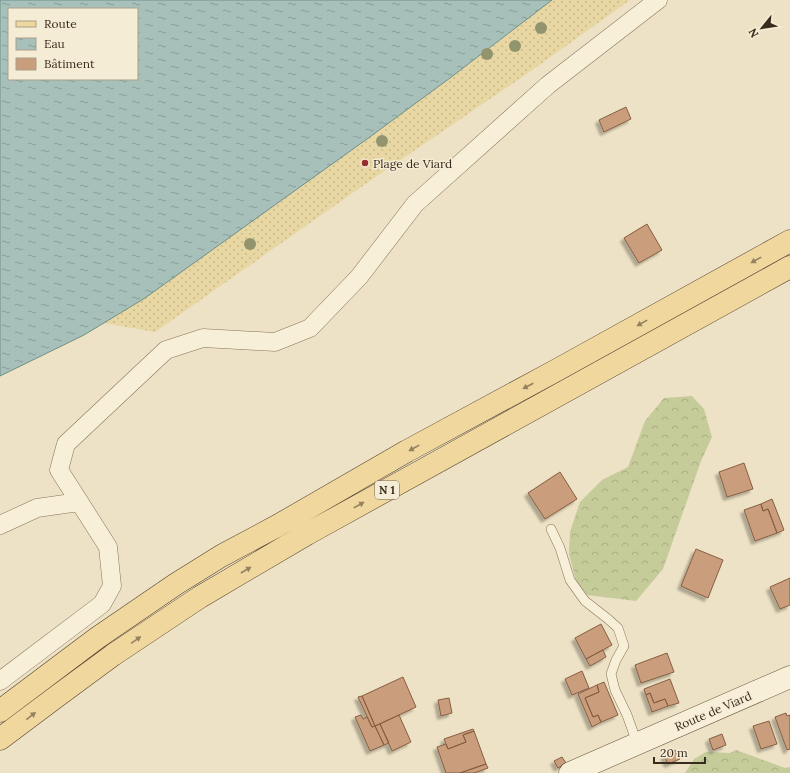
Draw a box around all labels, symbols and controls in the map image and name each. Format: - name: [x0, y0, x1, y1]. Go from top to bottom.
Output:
- legend: [8, 8, 138, 80]
- north arrow: [742, 8, 782, 48]
- text: Route: [44, 16, 77, 31]
- text: N: [745, 25, 762, 40]
- text: Eau: [44, 36, 65, 51]
- text: Bâtiment: [44, 56, 95, 71]
- place label: Plage de Viard: [373, 156, 452, 171]
- marker: Plage de Viard: [360, 158, 370, 168]
- one-way arrow: [750, 256, 762, 263]
- one-way arrow: [636, 319, 648, 326]
- one-way arrow: [523, 382, 534, 389]
- one-way arrow: [408, 444, 420, 451]
- road number: N 1: [375, 481, 399, 499]
- one-way arrow: [353, 502, 365, 509]
- one-way arrow: [240, 566, 252, 573]
- one-way arrow: [130, 636, 142, 643]
- street label: Route de Viard: [672, 688, 754, 734]
- one-way arrow: [25, 711, 36, 720]
- scale bar: [654, 739, 705, 765]
- text: 20 m: [660, 745, 688, 760]

